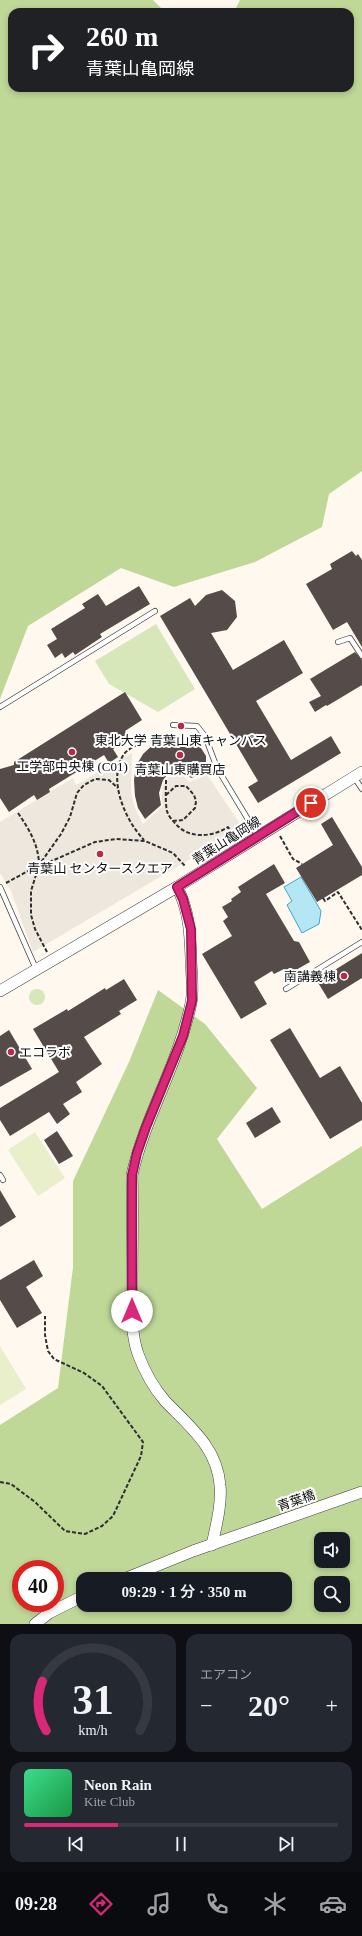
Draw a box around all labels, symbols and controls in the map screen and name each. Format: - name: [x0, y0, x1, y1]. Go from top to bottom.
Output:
- text: 260 m: [86, 21, 158, 52]
- icon: right: [20, 24, 72, 76]
- text: 青葉山亀岡線: [86, 59, 194, 79]
- marker: 東北大学 青葉山東キャンパス: [176, 721, 186, 731]
- place label: 東北大学 青葉山東キャンパス: [95, 733, 267, 748]
- marker: 工学部中央棟 (C01): [67, 747, 77, 757]
- marker: 青葉山東購買店: [175, 750, 185, 760]
- place label: 工学部中央棟 (C01): [16, 759, 128, 774]
- place label: 青葉山東購買店: [134, 762, 226, 777]
- pin: [294, 786, 328, 820]
- icon: arrive: [300, 792, 322, 814]
- street label: 青葉山亀岡線: [189, 813, 263, 867]
- marker: 青葉山 センタースクエア: [95, 849, 105, 859]
- place label: 青葉山 センタースクエア: [27, 861, 173, 876]
- place label: 南講義棟: [284, 969, 336, 984]
- marker: 南講義棟: [339, 971, 349, 981]
- place label: エコラボ: [19, 1045, 71, 1060]
- marker: エコラボ: [6, 1047, 16, 1057]
- position arrow: [111, 1290, 153, 1332]
- street label: 青葉橋: [275, 1487, 317, 1514]
- map controls: [314, 1532, 350, 1612]
- button: sound: [314, 1532, 350, 1568]
- speed limit sign: 40: [12, 1560, 64, 1612]
- button: search: [314, 1576, 350, 1612]
- text: 09:29 · 1 分 · 350 m: [122, 1584, 247, 1600]
- text: エアコン: [200, 1667, 252, 1682]
- text: 31: [72, 1677, 114, 1723]
- text: 20°: [248, 1689, 290, 1722]
- text: −: [200, 1693, 212, 1718]
- text: +: [326, 1693, 338, 1718]
- text: km/h: [78, 1722, 108, 1738]
- text: Neon Rain: [84, 1777, 152, 1793]
- text: Kite Club: [84, 1794, 135, 1809]
- icon: previous: [65, 1833, 87, 1855]
- icon: pause: [170, 1833, 192, 1855]
- icon: next: [275, 1833, 297, 1855]
- icon: directions: [87, 1890, 115, 1918]
- icon: music: [145, 1890, 173, 1918]
- icon: phone: [203, 1890, 231, 1918]
- icon: climate: [261, 1890, 289, 1918]
- icon: car: [319, 1890, 347, 1918]
- text: 09:28: [15, 1894, 57, 1914]

